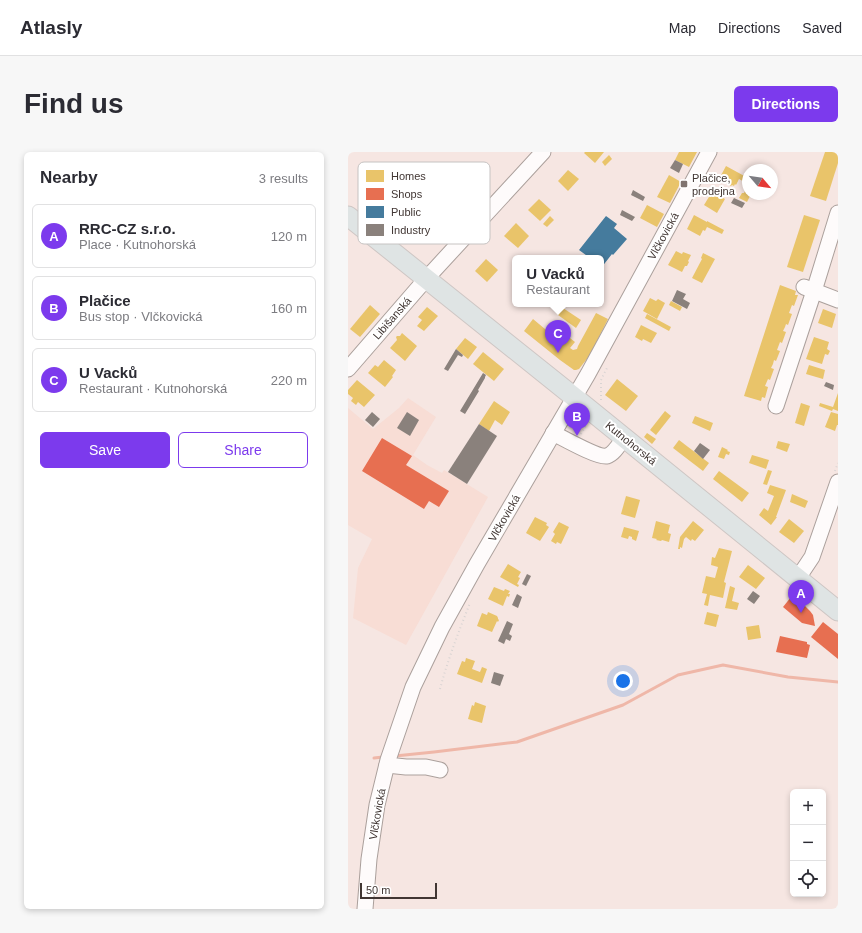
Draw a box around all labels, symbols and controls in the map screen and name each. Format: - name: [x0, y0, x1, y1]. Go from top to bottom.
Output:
- text: Atlasly: [20, 17, 82, 38]
- text: Map: [669, 20, 696, 36]
- text: Directions: [718, 20, 780, 36]
- text: Saved: [802, 20, 842, 36]
- button: Directions: [734, 86, 838, 122]
- text: Find us: [24, 88, 124, 119]
- legend: [358, 162, 490, 244]
- north arrow: [742, 164, 778, 200]
- text: Nearby: [40, 168, 98, 187]
- text: Homes: [391, 170, 426, 182]
- text: 3 results: [259, 171, 308, 186]
- place label: Plačice, prodejna: [692, 172, 736, 197]
- marker: Plačice, prodejna: [679, 179, 689, 189]
- text: Shops: [391, 188, 423, 200]
- text: Public: [391, 206, 421, 218]
- street label: Vlčkovická: [645, 210, 681, 262]
- text: RRC-CZ s.r.o.: [79, 220, 176, 237]
- text: Industry: [391, 224, 431, 236]
- text: A: [49, 229, 59, 244]
- text: 120 m: [271, 229, 307, 244]
- text: Place · Kutnohorská: [79, 237, 196, 252]
- popup: [512, 255, 604, 307]
- text: U Vacků: [526, 265, 585, 282]
- text: Restaurant: [526, 282, 590, 297]
- text: Plačice: [79, 292, 131, 309]
- street label: Libišanská: [370, 294, 414, 342]
- text: B: [49, 301, 59, 316]
- text: 160 m: [271, 301, 307, 316]
- text: Bus stop · Vlčkovická: [79, 309, 203, 324]
- pin: C: [545, 320, 571, 353]
- text: U Vacků: [79, 364, 137, 381]
- text: C: [49, 373, 59, 388]
- text: 220 m: [271, 373, 307, 388]
- text: Restaurant · Kutnohorská: [79, 381, 227, 396]
- pin: B: [564, 403, 590, 436]
- street label: Kutnohorská: [603, 419, 659, 468]
- button: Save: [40, 432, 170, 468]
- button: Share: [178, 432, 308, 468]
- street label: Vlčkovická: [486, 492, 523, 544]
- pin: A: [788, 580, 814, 613]
- your location: [613, 671, 633, 691]
- street label: Vlčkovická: [367, 787, 388, 841]
- map controls: [790, 789, 826, 897]
- button: +: [790, 789, 826, 825]
- button: −: [790, 825, 826, 861]
- button: locate: [790, 861, 826, 897]
- scale bar: [360, 881, 437, 900]
- text: 50 m: [366, 884, 390, 896]

